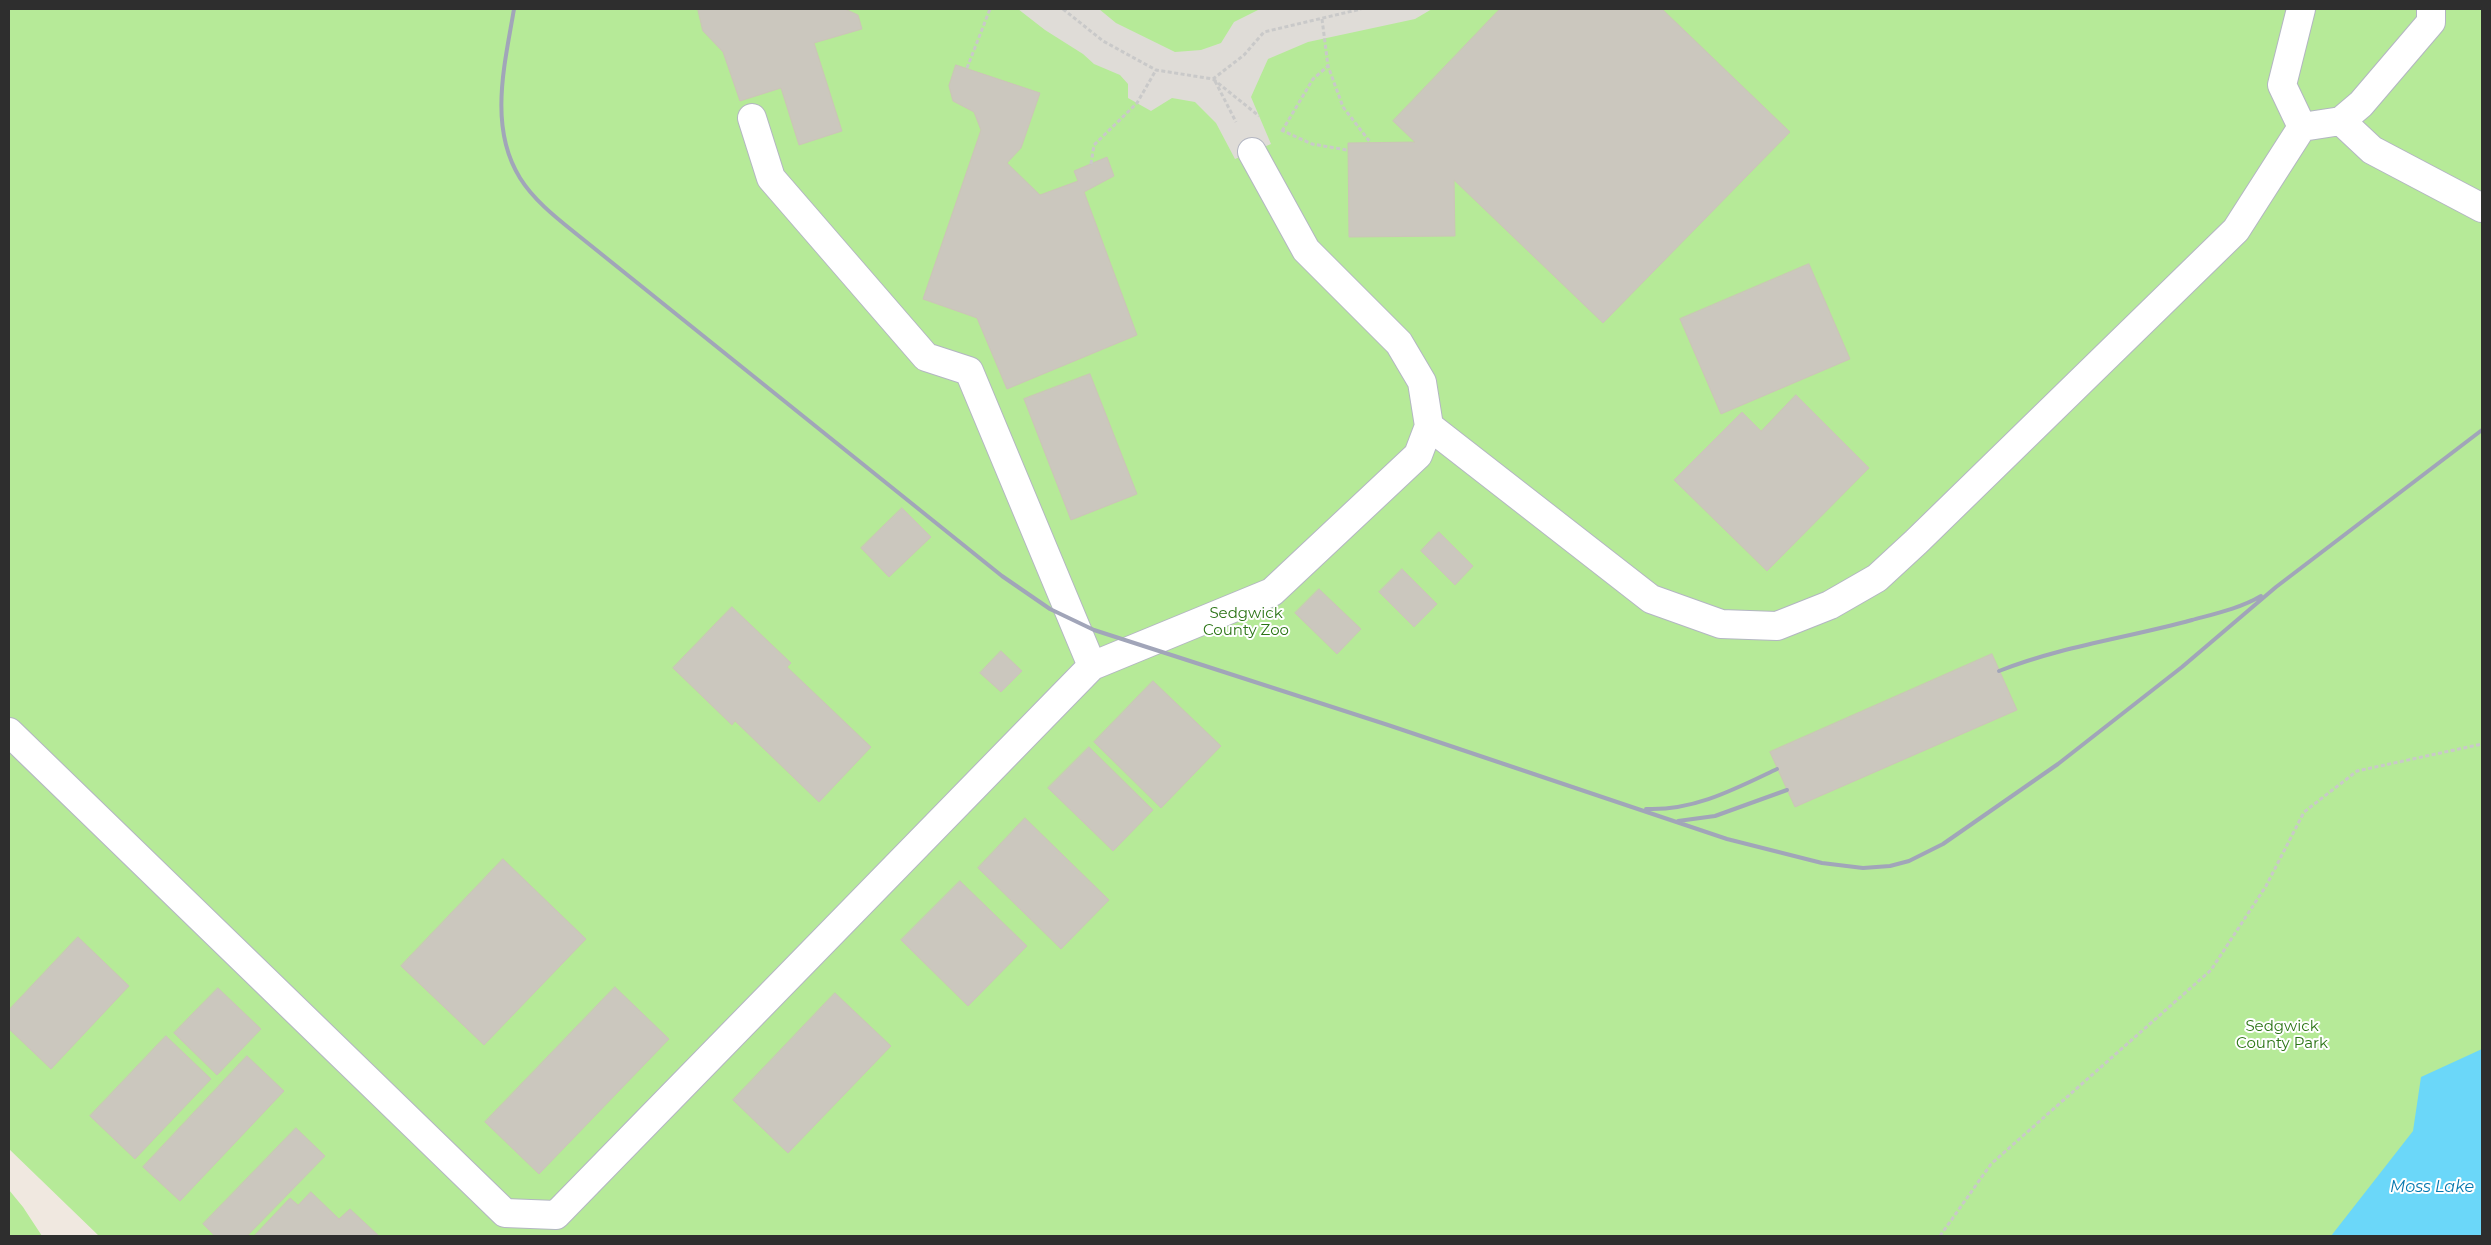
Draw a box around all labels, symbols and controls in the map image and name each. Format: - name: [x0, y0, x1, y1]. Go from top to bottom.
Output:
- park label: Sedgwick County Zoo: [1203, 605, 1289, 640]
- park label: Sedgwick County Park: [2236, 1018, 2328, 1053]
- water label: Moss Lake: [2390, 1177, 2474, 1197]

